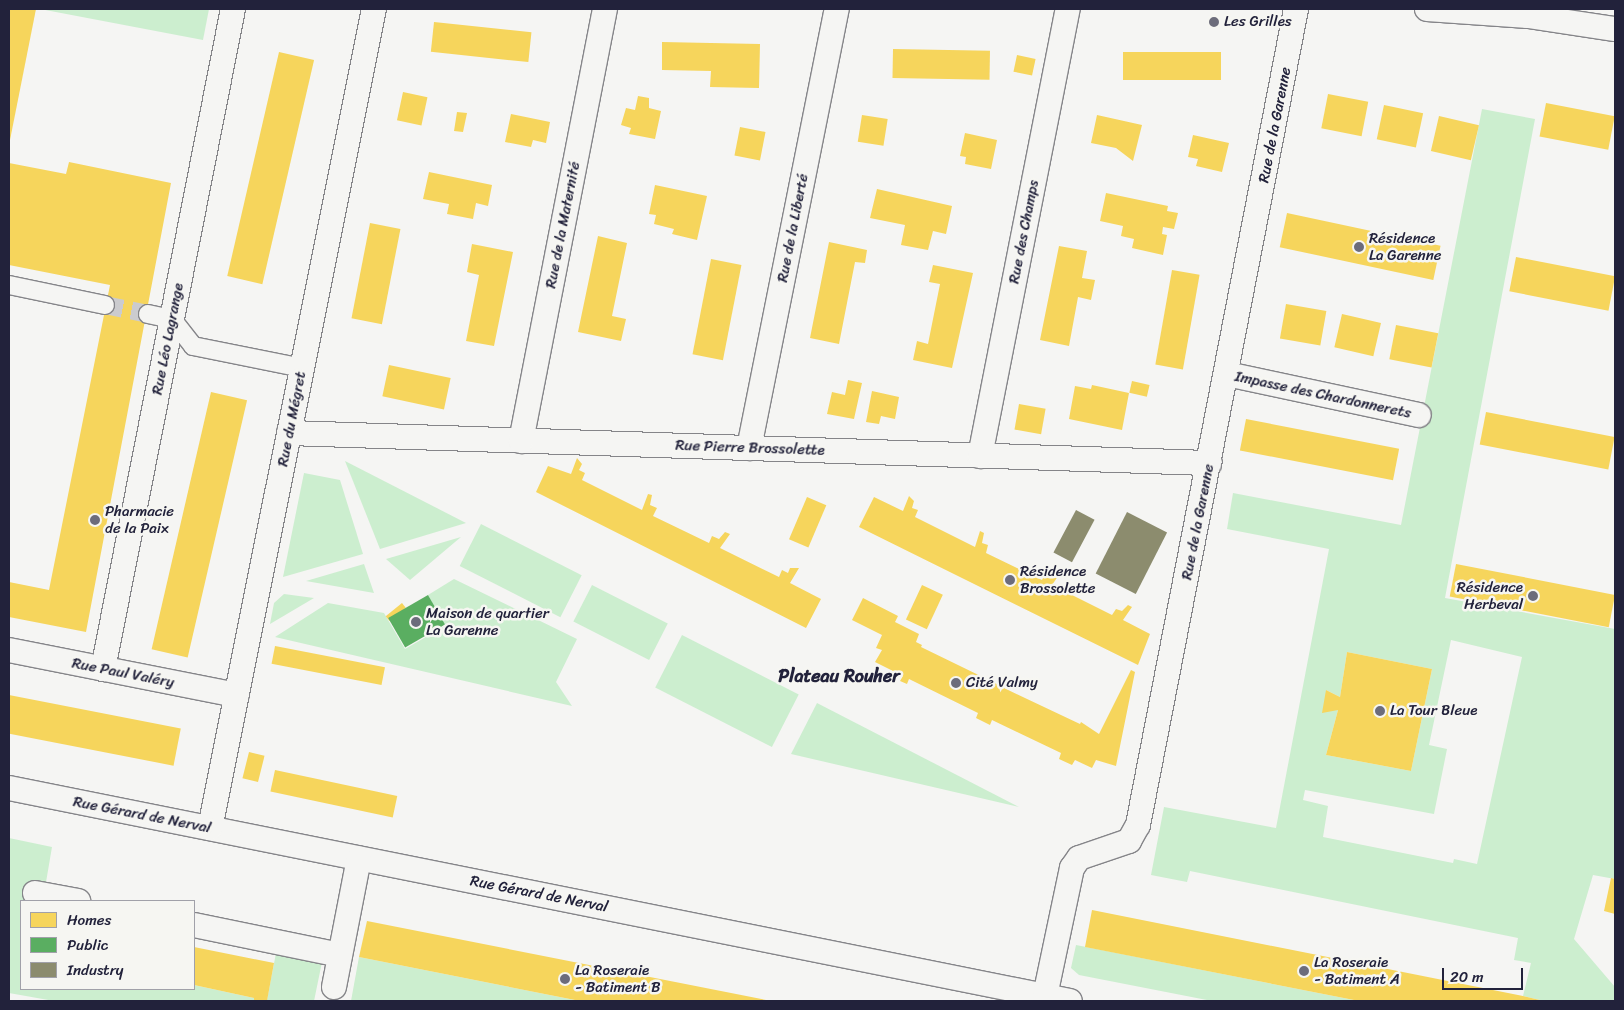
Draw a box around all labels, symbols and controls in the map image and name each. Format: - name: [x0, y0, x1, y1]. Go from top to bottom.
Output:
- place label: Les Grilles: [1224, 13, 1292, 31]
- marker: Les Grilles: [1208, 16, 1220, 28]
- street label: Rue de la Garenne: [1255, 65, 1295, 185]
- street label: Rue de la Maternité: [542, 159, 584, 291]
- street label: Rue de la Liberté: [774, 172, 812, 284]
- street label: Rue des Champs: [1005, 178, 1043, 286]
- place label: Résidence La Garenne: [1369, 229, 1442, 264]
- marker: Résidence La Garenne: [1353, 241, 1365, 253]
- street label: Rue Léo Lagrange: [148, 282, 188, 396]
- street label: Impasse des Chardonnerets: [1233, 367, 1413, 423]
- street label: Rue du Mégret: [274, 370, 310, 468]
- street label: Rue Pierre Brossolette: [675, 436, 825, 460]
- street label: Rue de la Garenne: [1178, 462, 1218, 582]
- place label: Pharmacie de la Paix: [105, 502, 174, 537]
- marker: Pharmacie de la Paix: [89, 514, 101, 526]
- place label: Résidence Brossolette: [1020, 562, 1096, 597]
- marker: Résidence Brossolette: [1004, 574, 1016, 586]
- place label: Résidence Herbeval: [1457, 578, 1523, 613]
- marker: Résidence Herbeval: [1527, 590, 1539, 602]
- place label: Maison de quartier La Garenne: [426, 604, 549, 639]
- marker: Maison de quartier La Garenne: [410, 616, 422, 628]
- street label: Rue Paul Valéry: [71, 654, 175, 692]
- district label: Plateau Rouher: [779, 665, 899, 687]
- place label: Cité Valmy: [966, 674, 1037, 692]
- marker: Cité Valmy: [950, 677, 962, 689]
- place label: La Tour Bleue: [1390, 702, 1478, 720]
- marker: La Tour Bleue: [1374, 705, 1386, 717]
- street label: Rue Gérard de Nerval: [72, 793, 212, 837]
- street label: Rue Gérard de Nerval: [469, 872, 609, 916]
- legend: [20, 900, 195, 990]
- text: Homes: [67, 907, 111, 933]
- text: Public: [67, 932, 108, 958]
- place label: La Roseraie - Batiment A: [1314, 953, 1400, 988]
- text: Industry: [67, 957, 124, 983]
- scale bar: [1444, 958, 1525, 990]
- place label: La Roseraie - Batiment B: [575, 961, 660, 996]
- text: 20 m: [1450, 964, 1484, 990]
- marker: La Roseraie - Batiment A: [1298, 965, 1310, 977]
- marker: La Roseraie - Batiment B: [559, 973, 571, 985]

